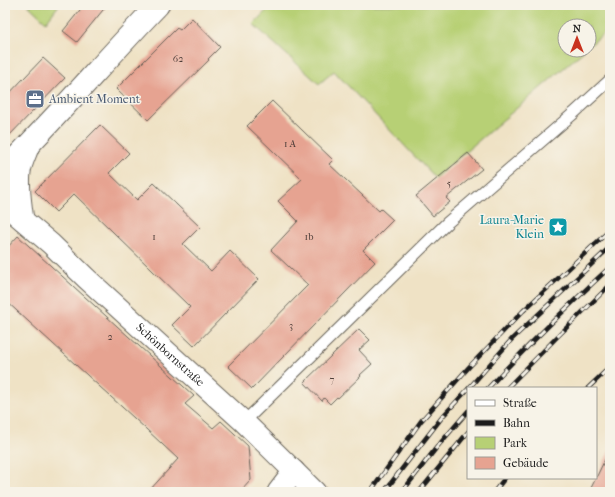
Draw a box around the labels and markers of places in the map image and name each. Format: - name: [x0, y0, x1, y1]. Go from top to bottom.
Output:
- office icon: Ambient Moment: [24, 88, 46, 110]
- place label: Ambient Moment: [48, 92, 141, 106]
- place label: Laura-Marie Klein: [480, 213, 544, 241]
- place icon: Laura-Marie Klein: [547, 216, 569, 238]

